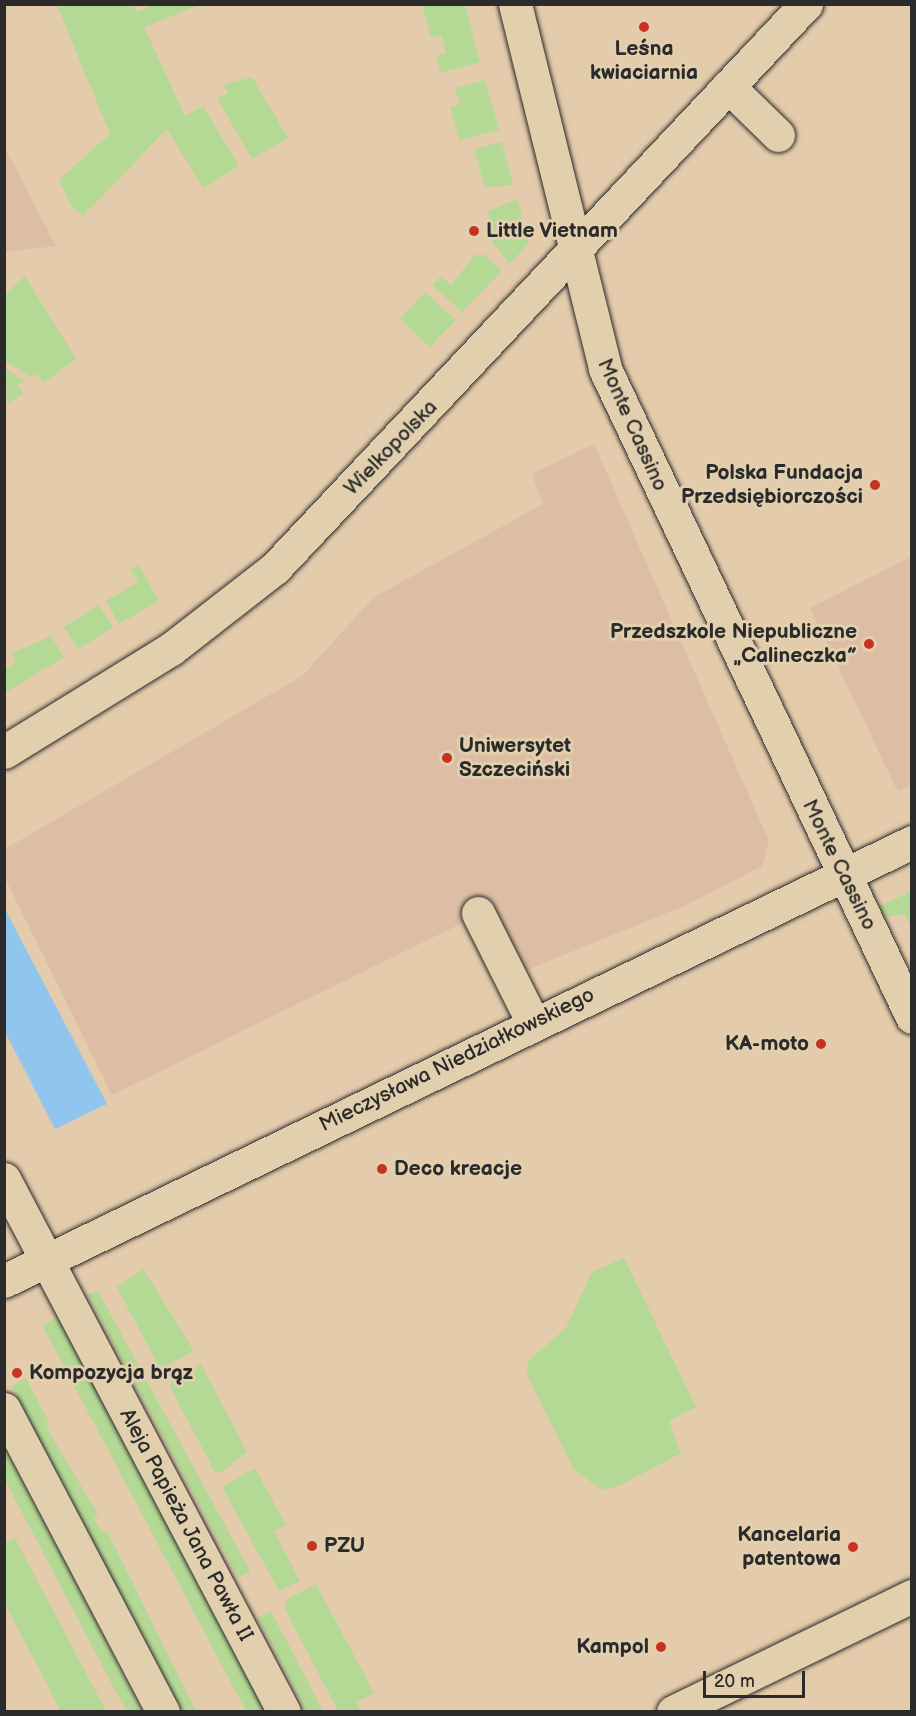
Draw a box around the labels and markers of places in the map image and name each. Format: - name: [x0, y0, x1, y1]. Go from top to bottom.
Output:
- marker: Leśna kwiaciarnia: [637, 20, 651, 34]
- place label: Leśna kwiaciarnia: [590, 36, 698, 86]
- place label: Little Vietnam: [486, 218, 619, 244]
- marker: Little Vietnam: [467, 224, 481, 238]
- place label: Polska Fundacja Przedsiębiorczości: [681, 460, 863, 510]
- marker: Polska Fundacja Przedsiębiorczości: [868, 478, 882, 492]
- place label: Przedszkole Niepubliczne „Calineczka”: [610, 619, 857, 669]
- marker: Przedszkole Niepubliczne „Calineczka”: [862, 637, 876, 651]
- place label: Uniwersytet Szczeciński: [459, 733, 571, 783]
- marker: Uniwersytet Szczeciński: [440, 751, 454, 765]
- place label: KA-moto: [725, 1031, 809, 1057]
- marker: KA-moto: [814, 1037, 828, 1051]
- place label: Deco kreacje: [394, 1156, 522, 1182]
- marker: Deco kreacje: [375, 1162, 389, 1176]
- place label: Kompozycja brąz: [29, 1360, 193, 1386]
- marker: Kompozycja brąz: [10, 1366, 24, 1380]
- place label: Kancelaria patentowa: [737, 1522, 841, 1572]
- place label: PZU: [324, 1533, 365, 1559]
- marker: PZU: [305, 1539, 319, 1553]
- marker: Kancelaria patentowa: [846, 1540, 860, 1554]
- place label: Kampol: [576, 1634, 649, 1660]
- marker: Kampol: [654, 1640, 668, 1654]

